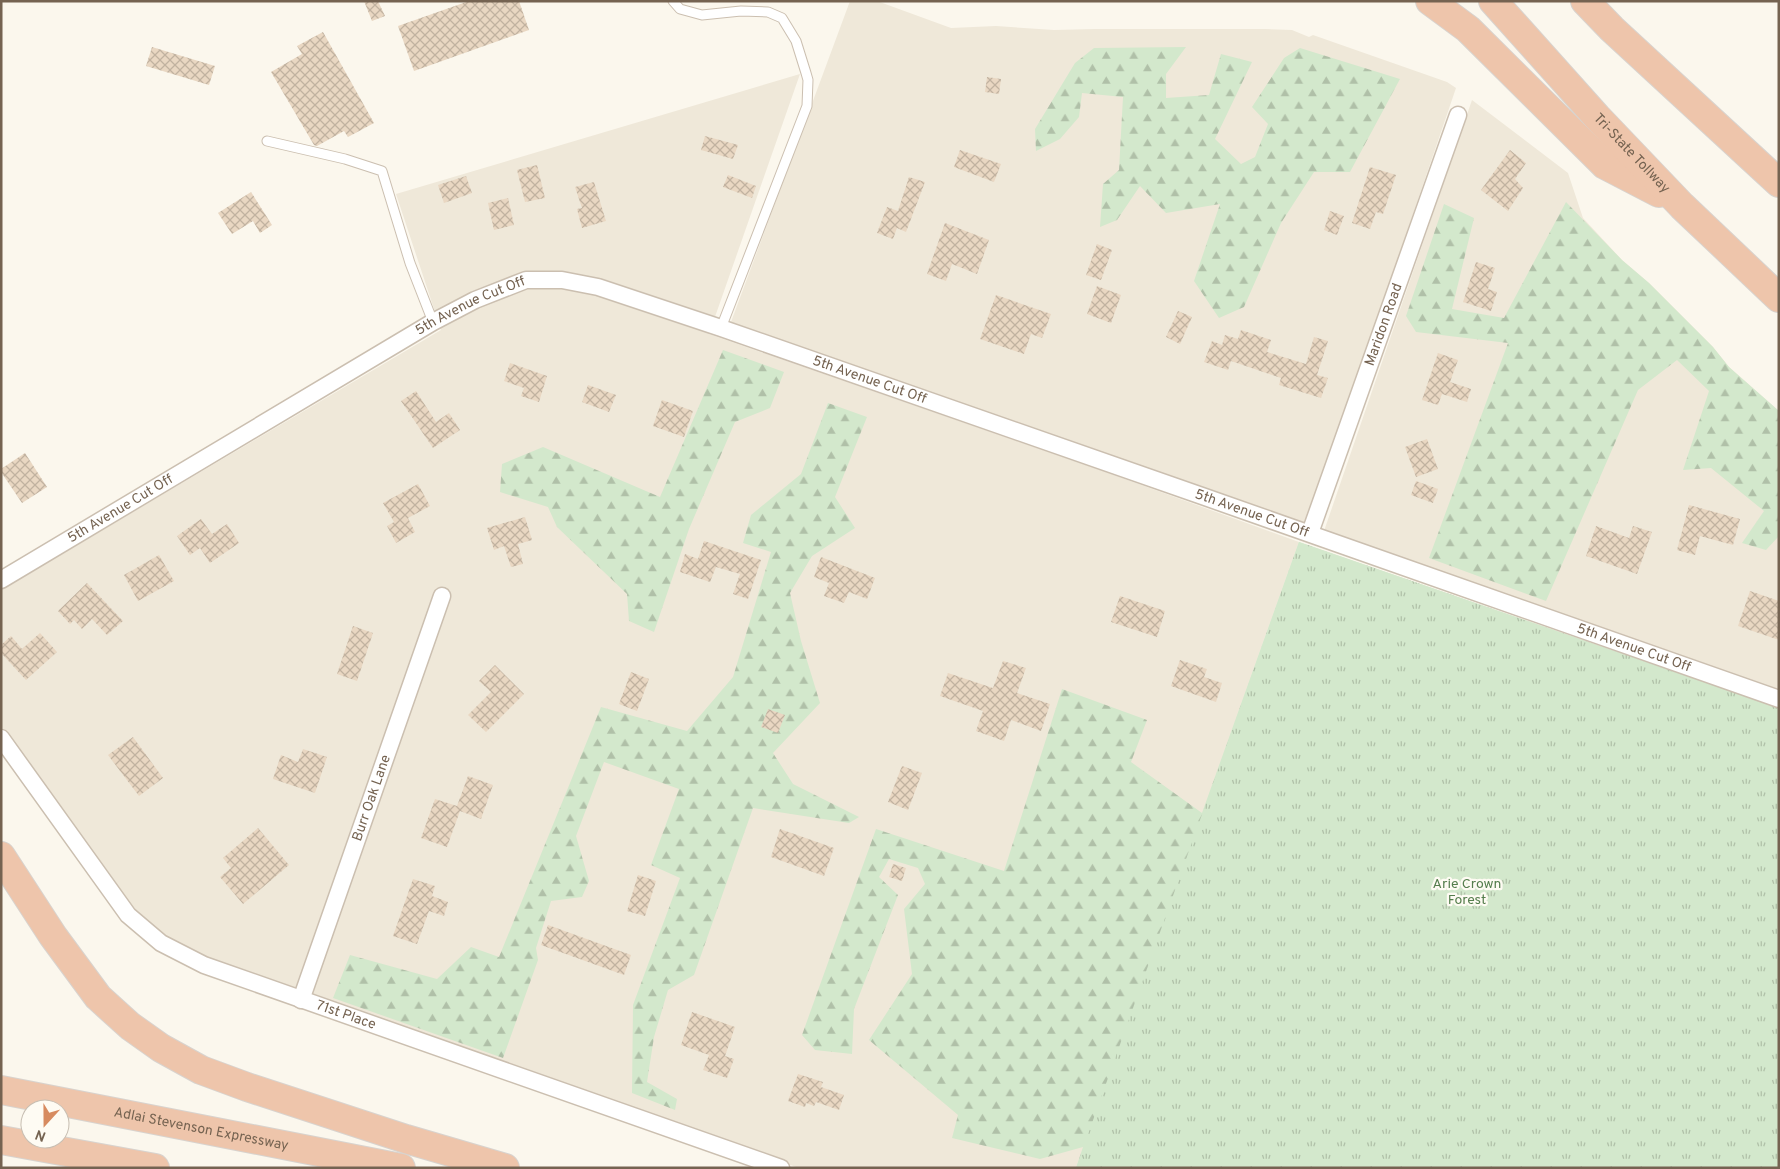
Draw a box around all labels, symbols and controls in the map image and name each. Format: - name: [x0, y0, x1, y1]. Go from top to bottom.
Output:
- street label: Tri-State Tollway: [1590, 110, 1674, 197]
- street label: 5th Avenue Cut Off: [412, 272, 528, 339]
- street label: Maridon Road: [1361, 281, 1406, 368]
- street label: 5th Avenue Cut Off: [810, 352, 929, 408]
- street label: 5th Avenue Cut Off: [65, 470, 177, 547]
- street label: 5th Avenue Cut Off: [1193, 486, 1312, 542]
- street label: 5th Avenue Cut Off: [1575, 620, 1694, 676]
- street label: Burr Oak Lane: [349, 752, 394, 843]
- park label: Arie Crown Forest: [1433, 876, 1501, 909]
- street label: 71st Place: [314, 997, 378, 1033]
- north arrow: [20, 1099, 70, 1149]
- street label: Adlai Stevenson Expressway: [112, 1104, 290, 1154]
- text: N: [33, 1125, 49, 1144]

